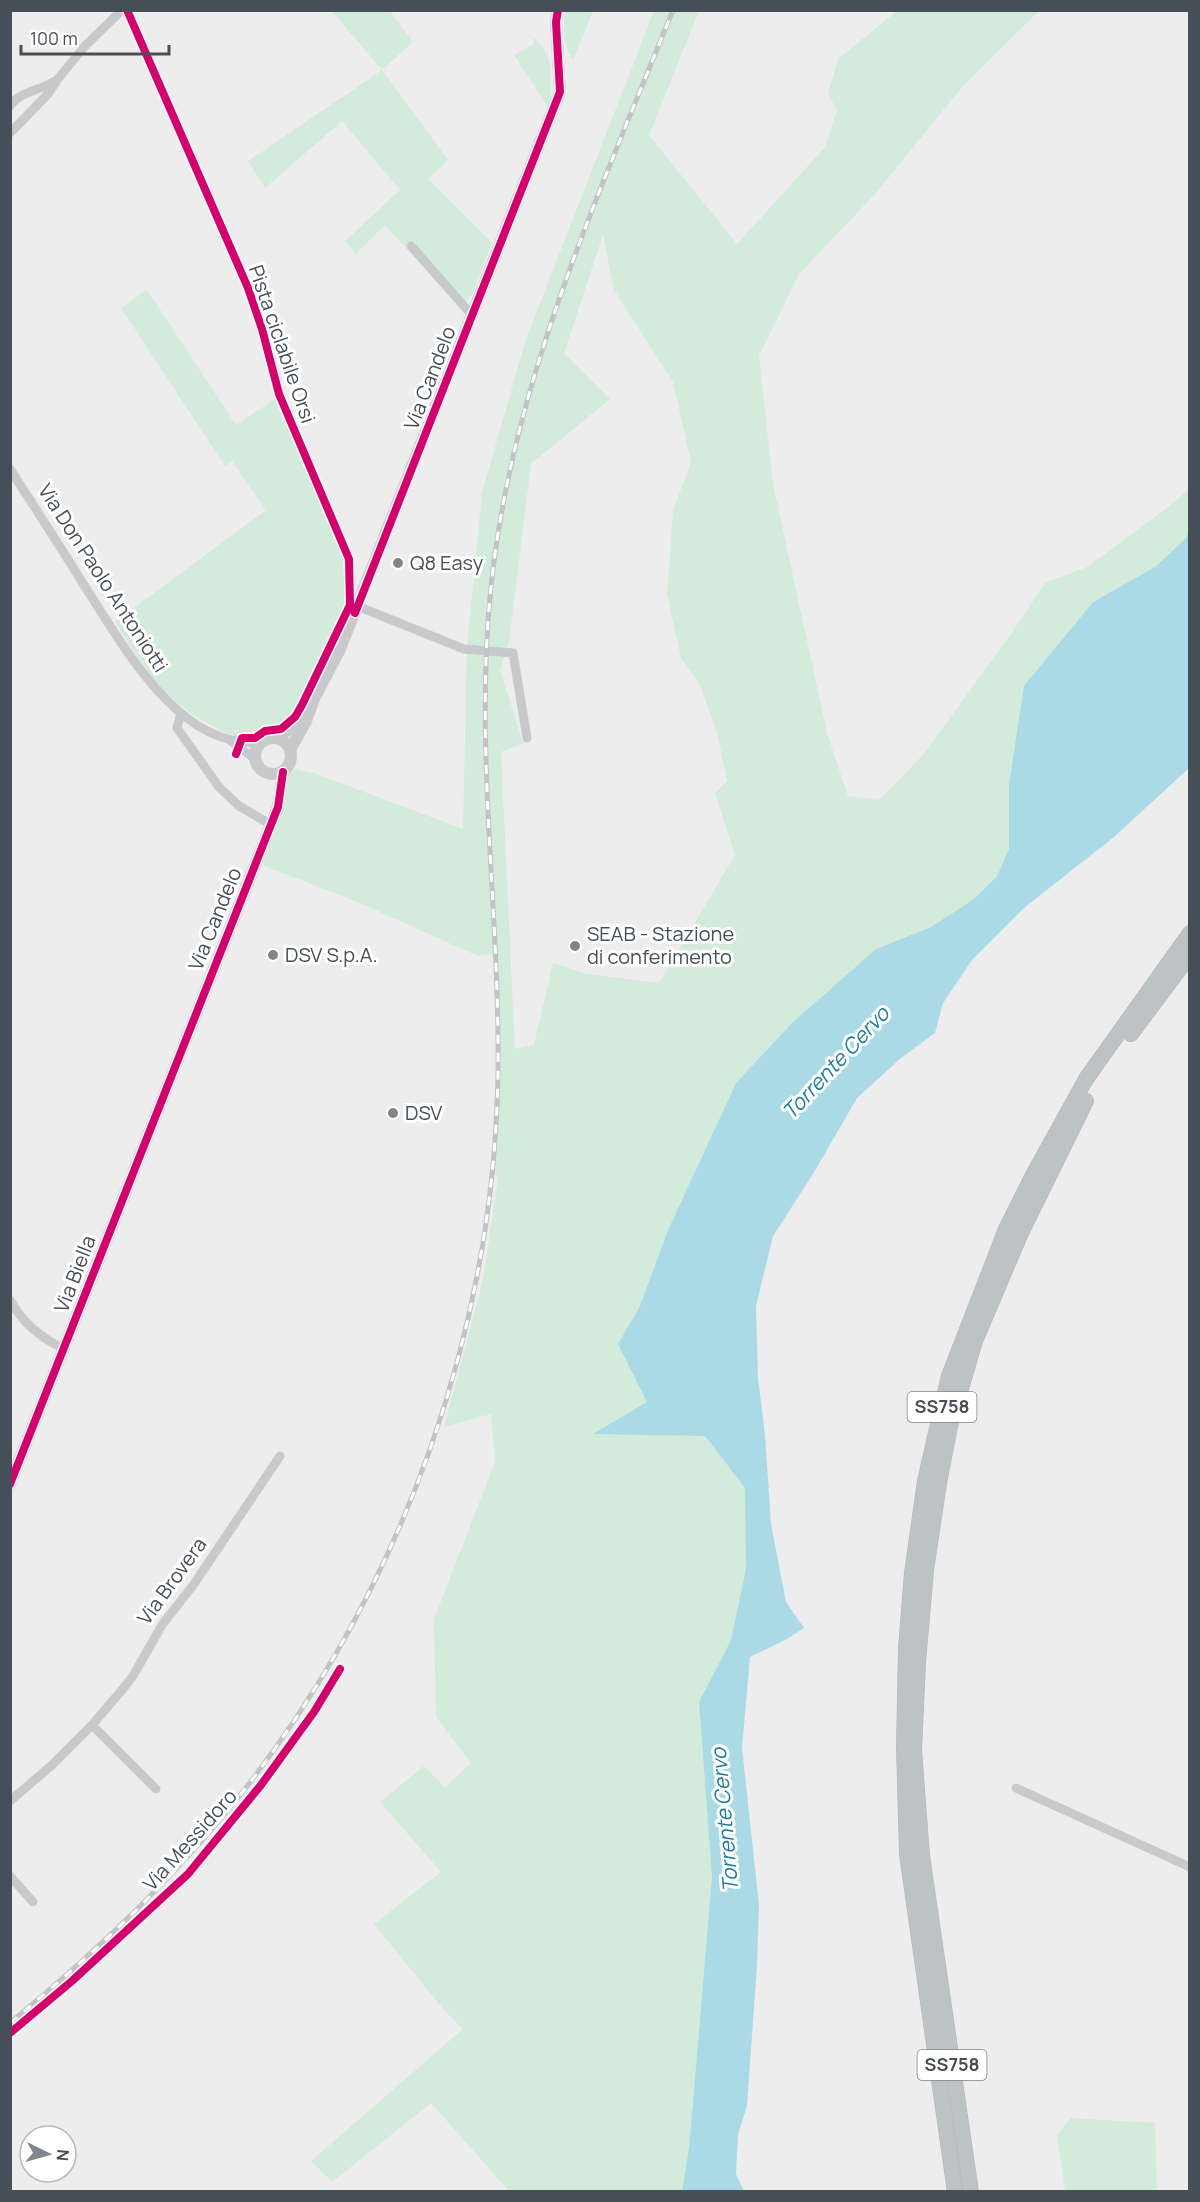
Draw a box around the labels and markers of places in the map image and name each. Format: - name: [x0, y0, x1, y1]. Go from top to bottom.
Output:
- place label: Q8 Easy: [410, 549, 484, 576]
- marker: Q8 Easy: [391, 556, 405, 570]
- place label: SEAB - Stazione di conferimento: [587, 920, 734, 970]
- marker: SEAB - Stazione di conferimento: [568, 939, 582, 953]
- place label: DSV S.p.A.: [285, 941, 378, 968]
- marker: DSV S.p.A.: [266, 948, 280, 962]
- place label: DSV: [405, 1099, 442, 1126]
- marker: DSV: [386, 1106, 400, 1120]

